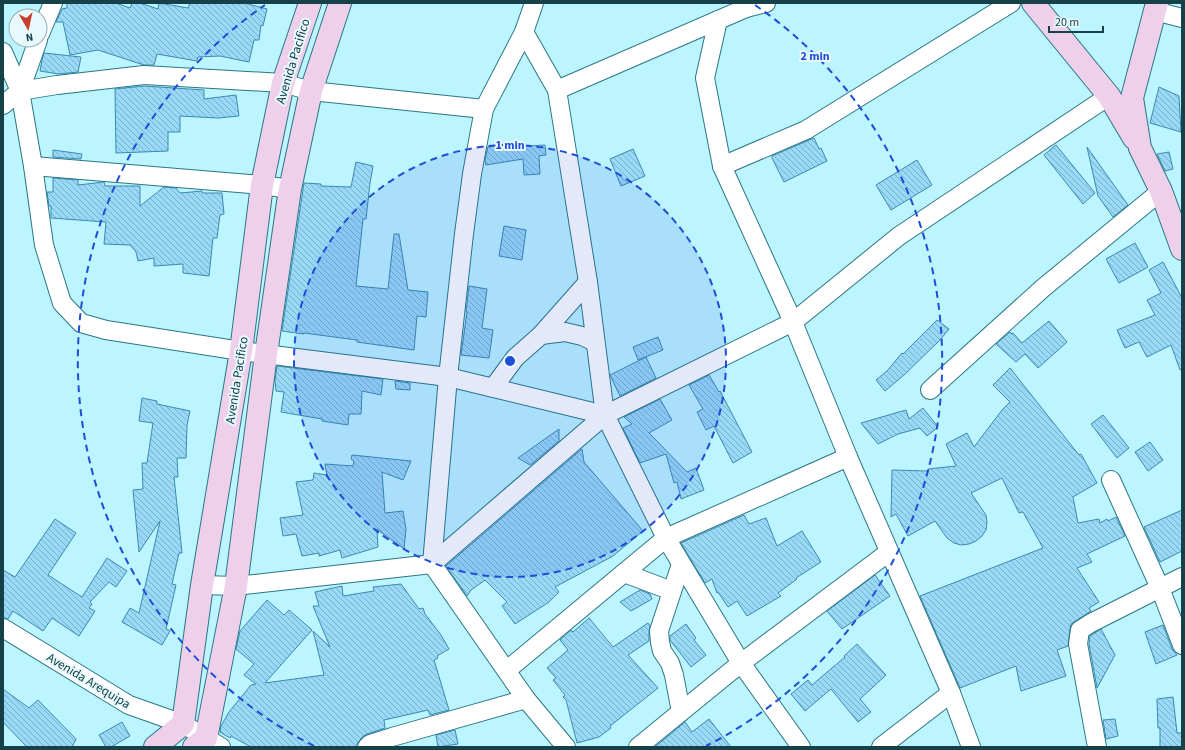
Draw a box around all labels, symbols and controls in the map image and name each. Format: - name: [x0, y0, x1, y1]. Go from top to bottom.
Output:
- north arrow: [8, 8, 48, 48]
- scale bar: [1049, 8, 1103, 34]
- text: 20 m: [1055, 14, 1079, 31]
- street label: Avenida Pacifico: [271, 16, 314, 106]
- text: N: [25, 29, 34, 45]
- text: 2 min: [800, 48, 830, 65]
- text: 1 min: [495, 137, 525, 154]
- street label: Avenida Pacifico: [221, 335, 253, 425]
- centre of rings: [503, 354, 517, 368]
- street label: Avenida Arequipa: [43, 649, 134, 713]

